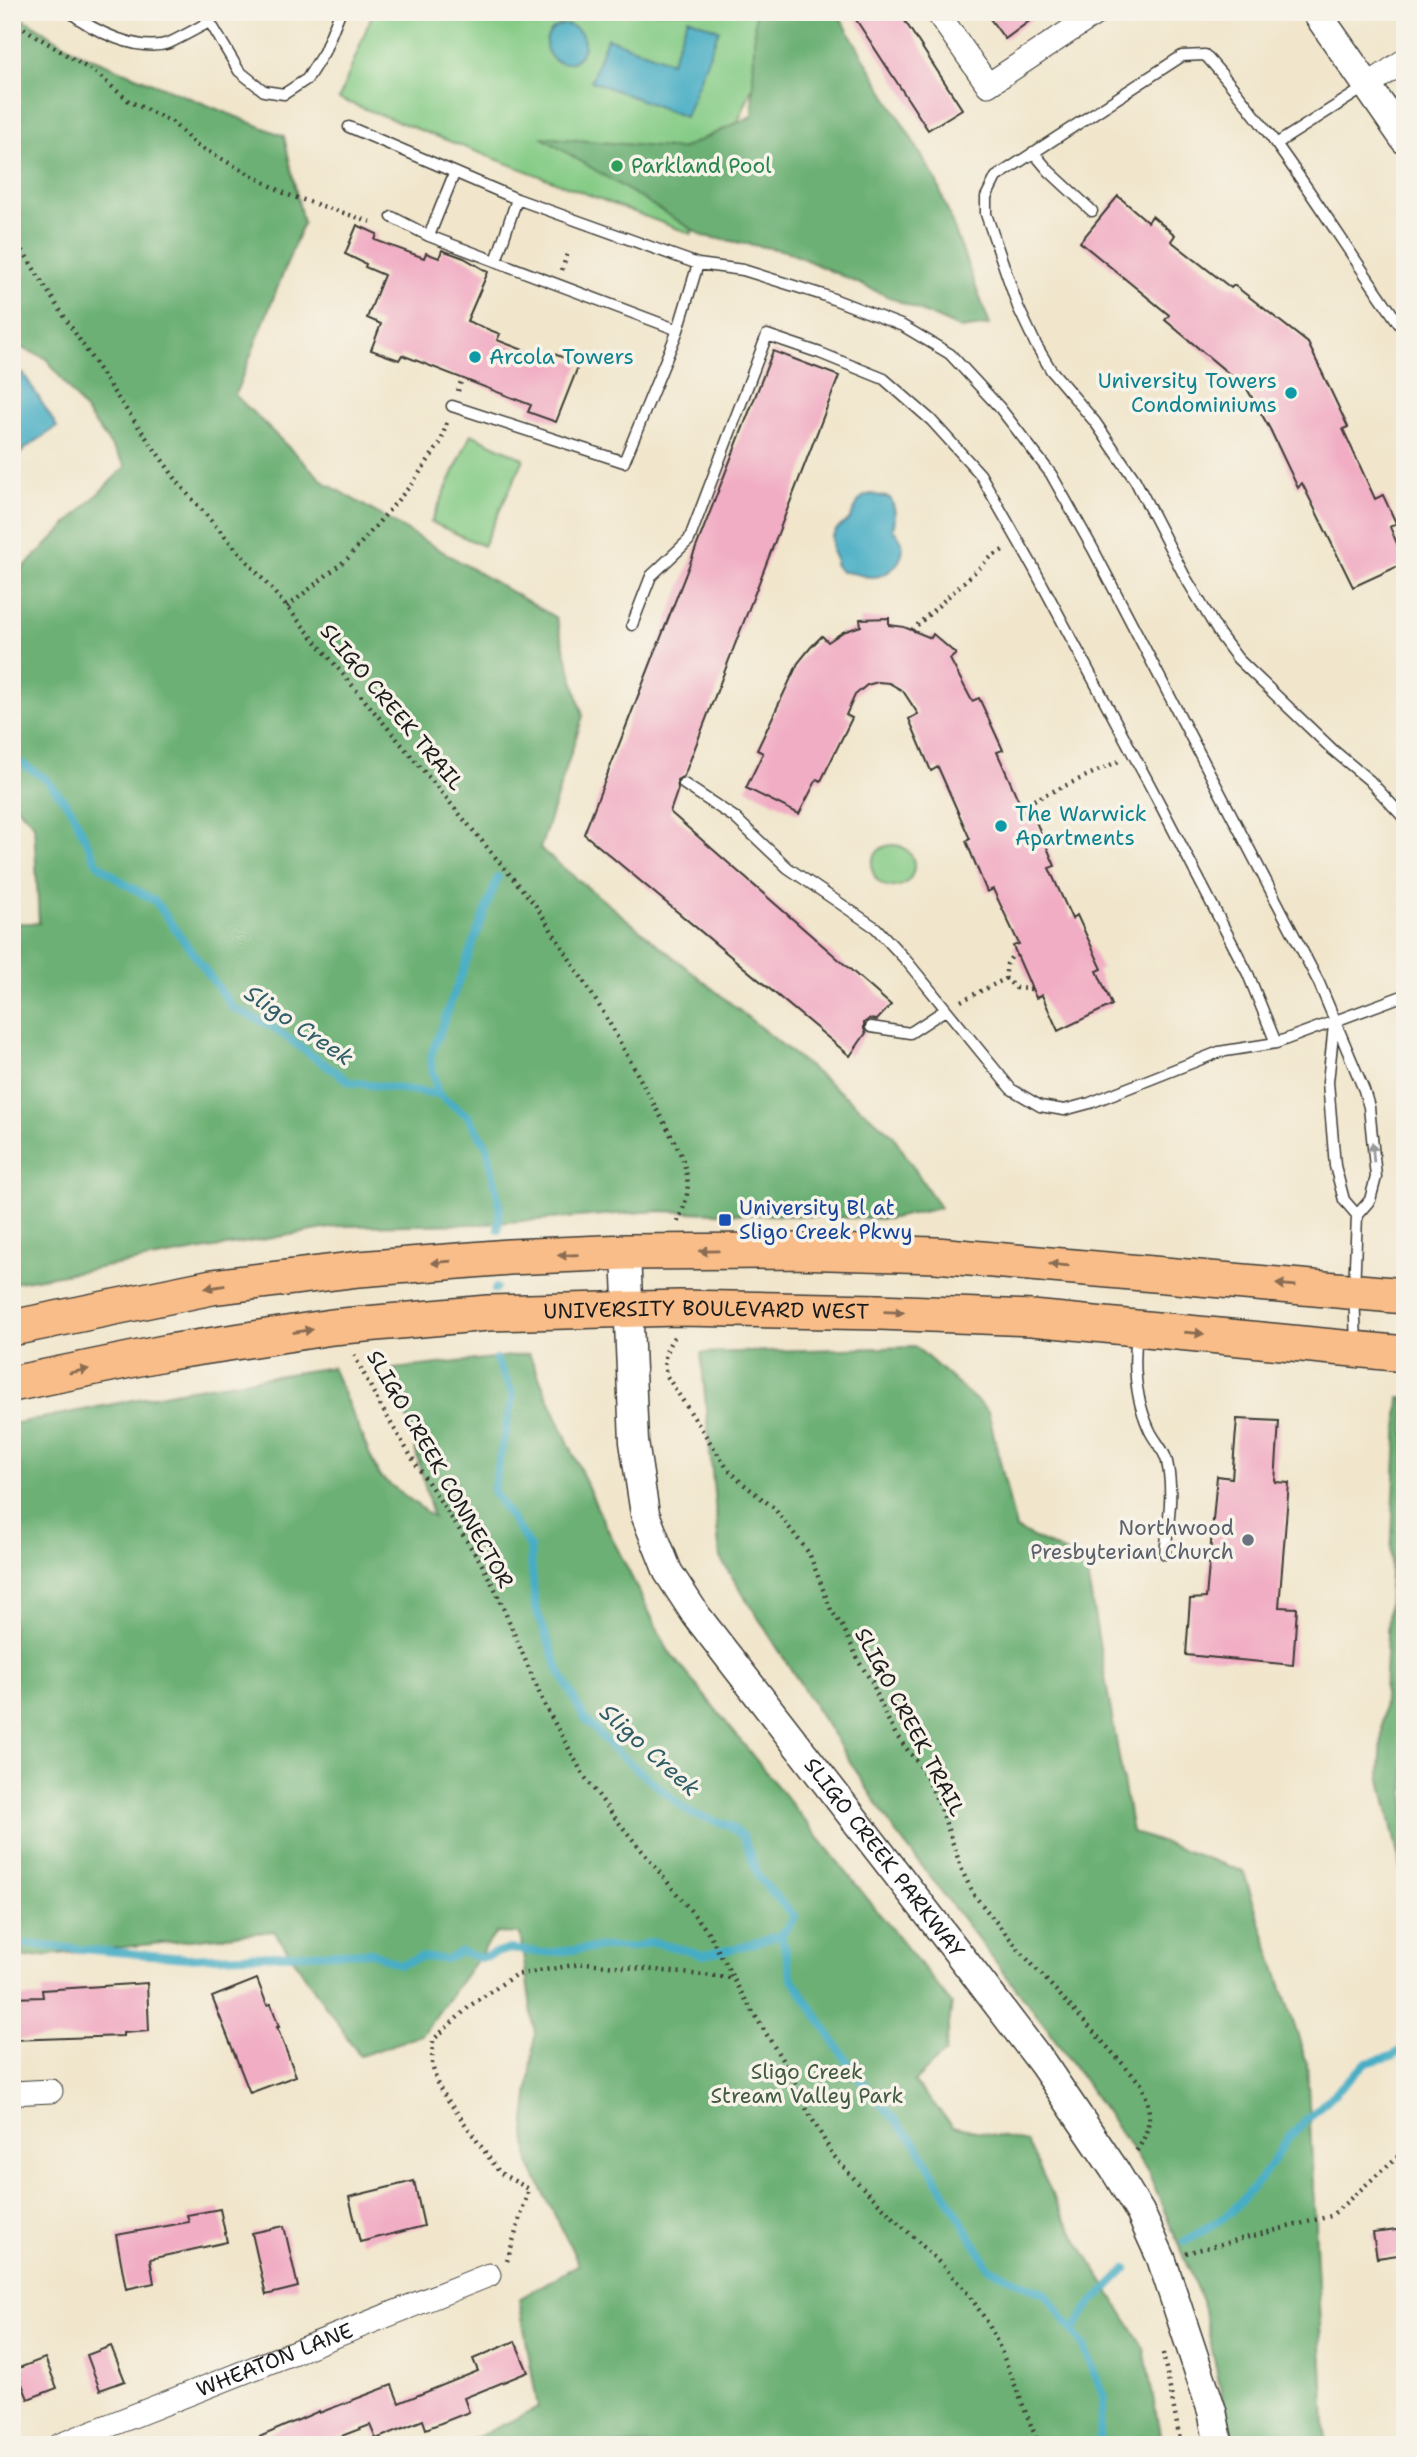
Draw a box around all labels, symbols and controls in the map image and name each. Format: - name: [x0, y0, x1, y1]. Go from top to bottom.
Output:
- place label: Parkland Pool: [631, 152, 772, 180]
- marker: Parkland Pool: [609, 158, 625, 174]
- place label: Arcola Towers: [489, 343, 634, 371]
- marker: Arcola Towers: [467, 349, 483, 365]
- place label: University Towers Condominiums: [1098, 367, 1277, 419]
- marker: University Towers Condominiums: [1283, 385, 1299, 401]
- street label: SLIGO CREEK TRAIL: [314, 618, 470, 797]
- place label: The Warwick Apartments: [1015, 800, 1147, 852]
- marker: The Warwick Apartments: [993, 818, 1009, 834]
- water label: Sligo Creek: [239, 978, 359, 1072]
- one-way arrow: [1368, 1141, 1379, 1163]
- place label: University Bl at Sligo Creek Pkwy: [739, 1194, 913, 1246]
- marker: University Bl at Sligo Creek Pkwy: [717, 1212, 733, 1228]
- one-way arrow: [698, 1245, 720, 1257]
- one-way arrow: [556, 1249, 578, 1260]
- one-way arrow: [430, 1257, 452, 1268]
- one-way arrow: [1048, 1259, 1070, 1270]
- one-way arrow: [1275, 1279, 1297, 1290]
- one-way arrow: [204, 1282, 226, 1293]
- street label: UNIVERSITY BOULEVARD WEST: [543, 1294, 869, 1326]
- one-way arrow: [883, 1307, 905, 1318]
- one-way arrow: [292, 1325, 314, 1336]
- one-way arrow: [1183, 1328, 1205, 1339]
- street label: SLIGO CREEK CONNECTOR: [360, 1345, 520, 1593]
- one-way arrow: [68, 1365, 90, 1376]
- place label: Northwood Presbyterian Church: [1030, 1514, 1234, 1566]
- marker: Northwood Presbyterian Church: [1240, 1532, 1256, 1548]
- street label: SLIGO CREEK TRAIL: [848, 1623, 972, 1822]
- water label: Sligo Creek: [593, 1697, 707, 1803]
- street label: SLIGO CREEK PARKWAY: [798, 1752, 971, 1964]
- park label: Sligo Creek Stream Valley Park: [711, 2058, 903, 2110]
- street label: WHEATON LANE: [192, 2316, 357, 2404]

